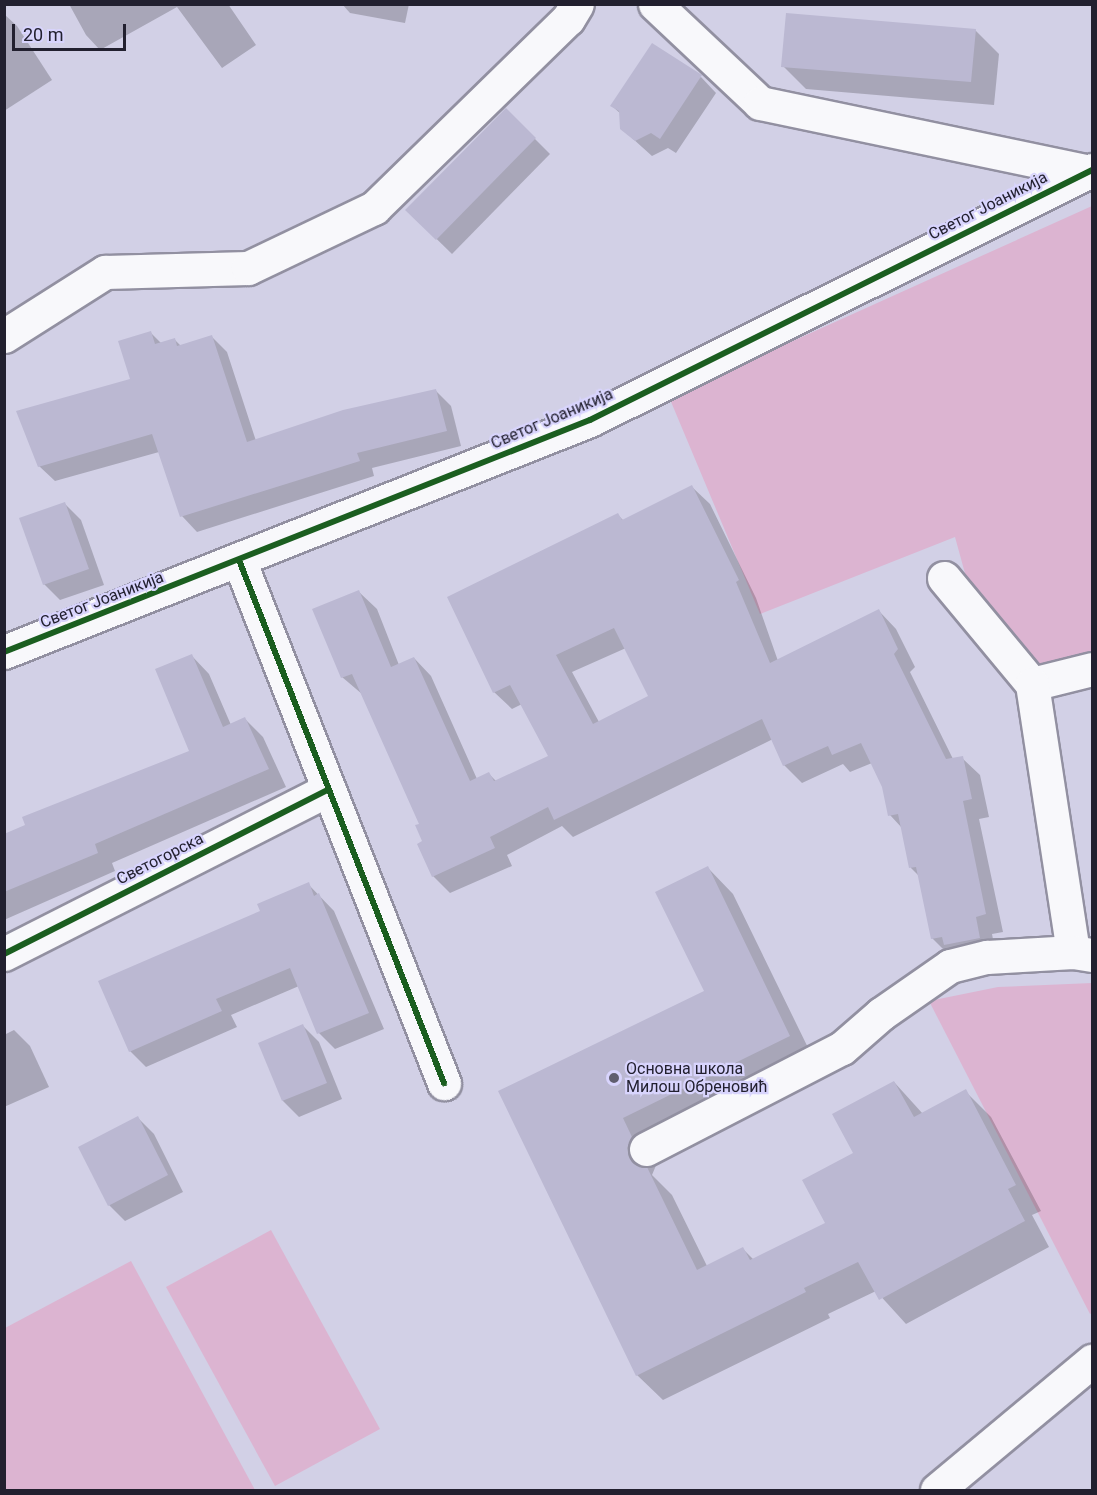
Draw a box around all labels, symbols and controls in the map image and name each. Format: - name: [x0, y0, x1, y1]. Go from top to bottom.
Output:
- scale bar: [15, 12, 129, 50]
- text: 20 m: [23, 24, 63, 45]
- street label: Светог Јоаникија: [925, 168, 1051, 244]
- street label: Светог Јоаникија: [488, 385, 616, 453]
- street label: Светог Јоаникија: [38, 568, 166, 632]
- street label: Светогорска: [113, 829, 207, 889]
- place label: Основна школа Милош Обреновић: [626, 1059, 767, 1097]
- marker: Основна школа Милош Обреновић: [607, 1071, 621, 1085]

